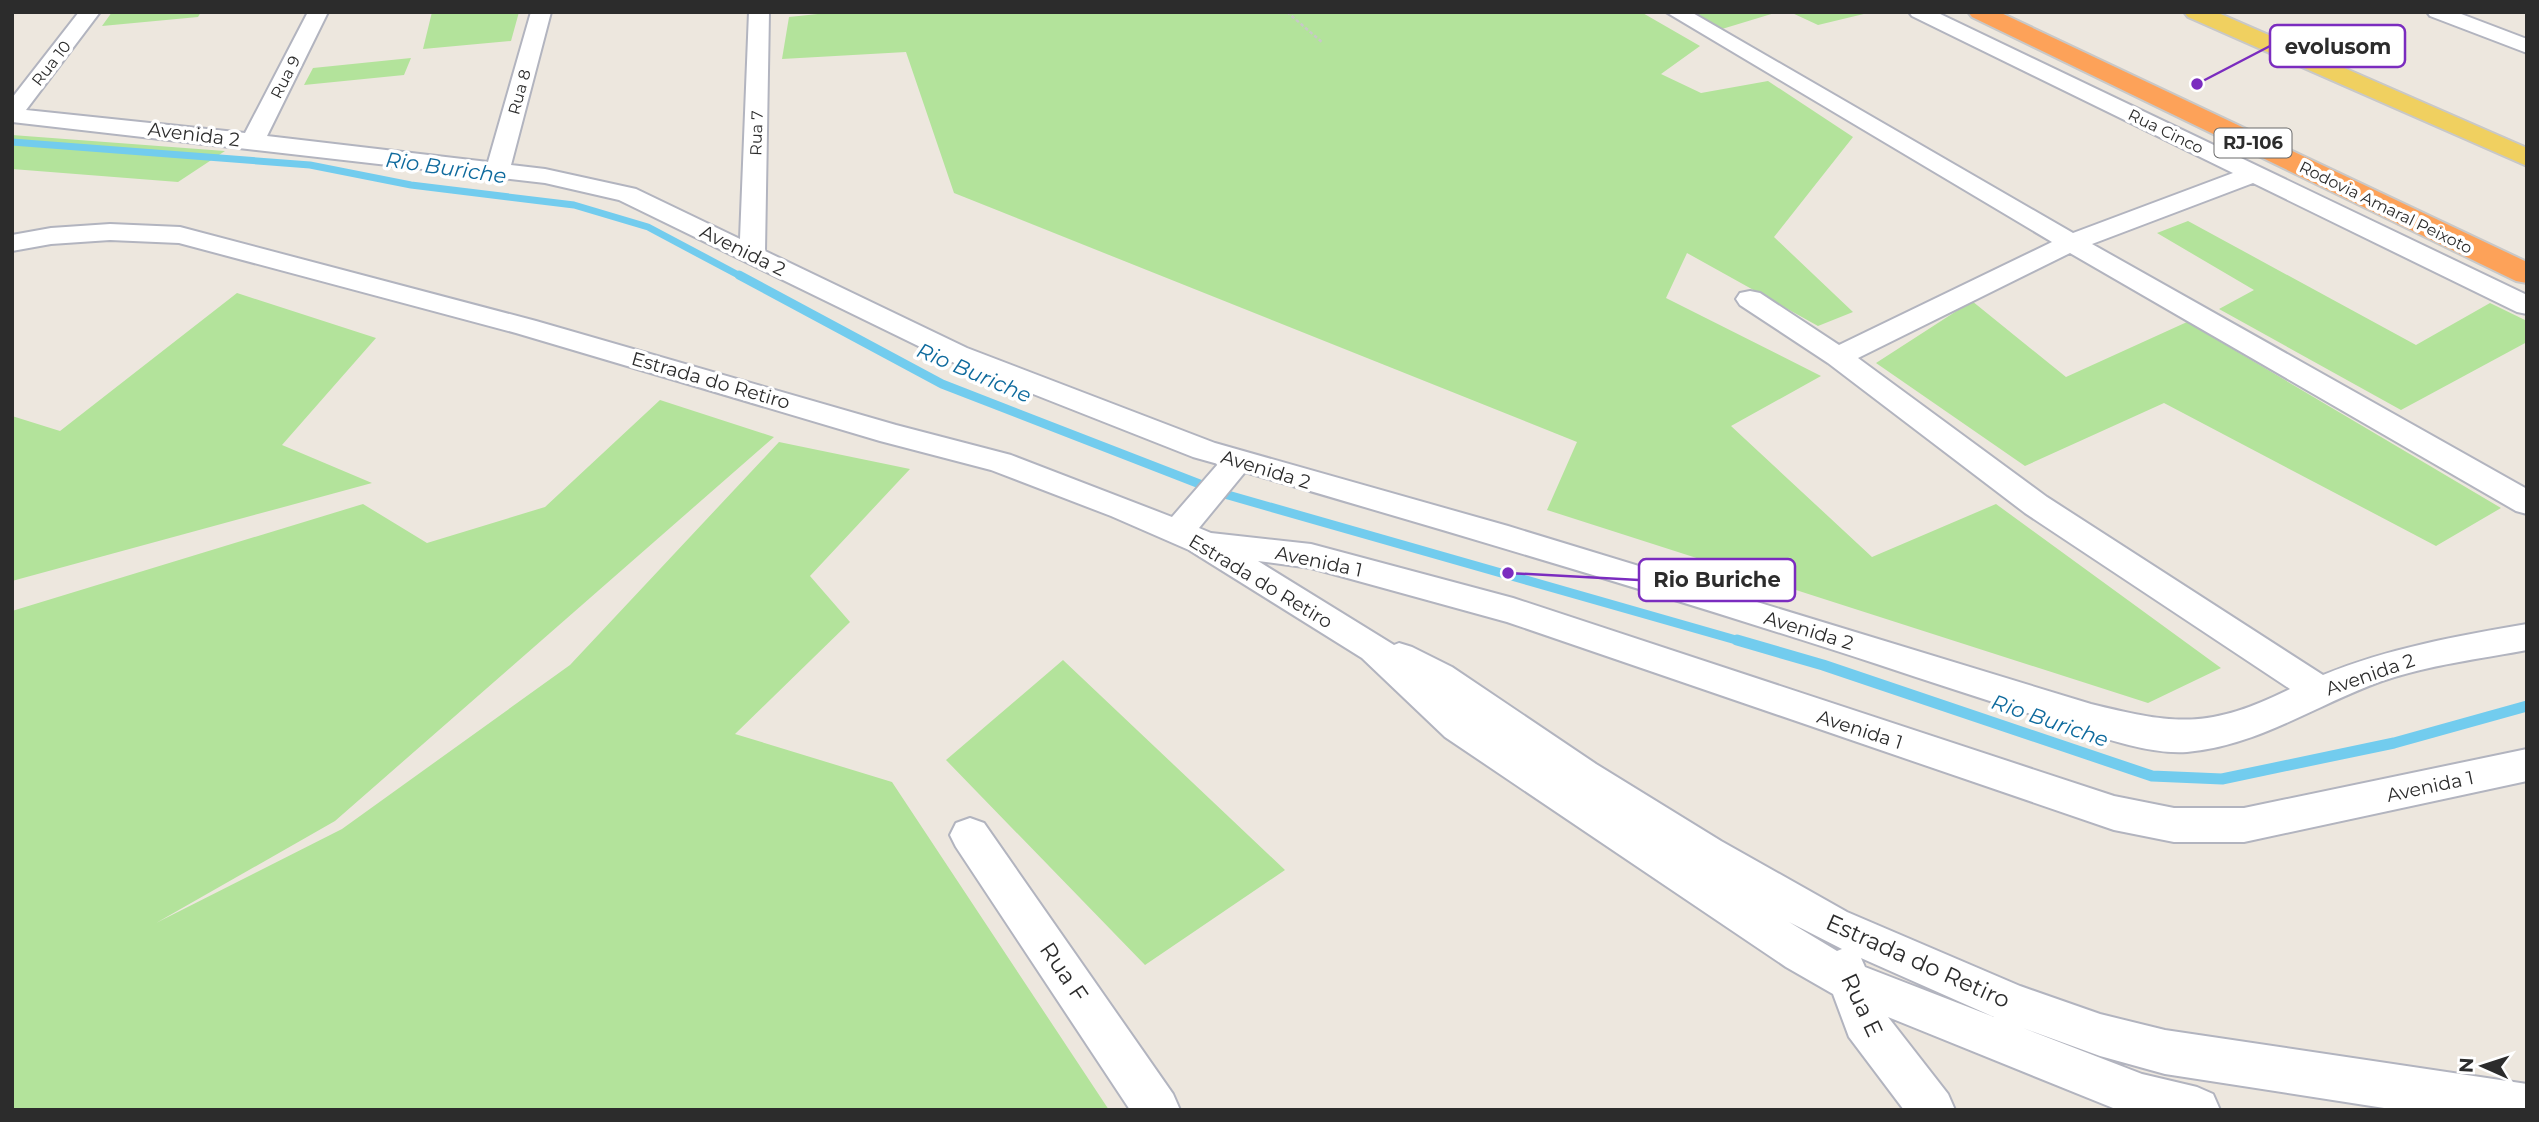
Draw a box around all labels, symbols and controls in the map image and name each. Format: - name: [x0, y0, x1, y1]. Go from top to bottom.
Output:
- callout: evolusom: [2270, 25, 2405, 67]
- text: evolusom: [2285, 34, 2391, 59]
- street label: Rua 10: [28, 37, 75, 90]
- street label: Rua 9: [267, 53, 304, 102]
- street label: Rua 8: [504, 67, 535, 117]
- street label: Rua Cinco: [2125, 105, 2206, 158]
- street label: Rua 7: [746, 110, 767, 156]
- street label: Avenida 2: [147, 117, 241, 152]
- road number: RJ-106: [2214, 128, 2292, 158]
- water label: Rio Buriche: [384, 147, 508, 188]
- street label: Rodovia Amaral Peixoto: [2296, 157, 2475, 258]
- street label: Avenida 2: [696, 220, 790, 281]
- water label: Rio Buriche: [913, 337, 1035, 408]
- street label: Estrada do Retiro: [629, 347, 793, 414]
- street label: Avenida 2: [1218, 445, 1314, 494]
- street label: Estrada do Retiro: [1185, 529, 1337, 634]
- street label: Avenida 1: [1273, 541, 1365, 582]
- callout: Rio Buriche: [1639, 559, 1795, 601]
- text: Rio Buriche: [1653, 567, 1781, 592]
- street label: Avenida 2: [1761, 606, 1857, 655]
- street label: Avenida 2: [2323, 648, 2418, 700]
- water label: Rio Buriche: [1988, 689, 2112, 752]
- street label: Avenida 1: [1814, 705, 1905, 754]
- street label: Avenida 1: [2384, 766, 2476, 807]
- street label: Estrada do Retiro: [1822, 908, 2014, 1014]
- street label: Rua F: [1034, 937, 1094, 1007]
- street label: Rua E: [1835, 969, 1889, 1041]
- north arrow: [2448, 1031, 2518, 1101]
- text: N: [2455, 1057, 2478, 1073]

